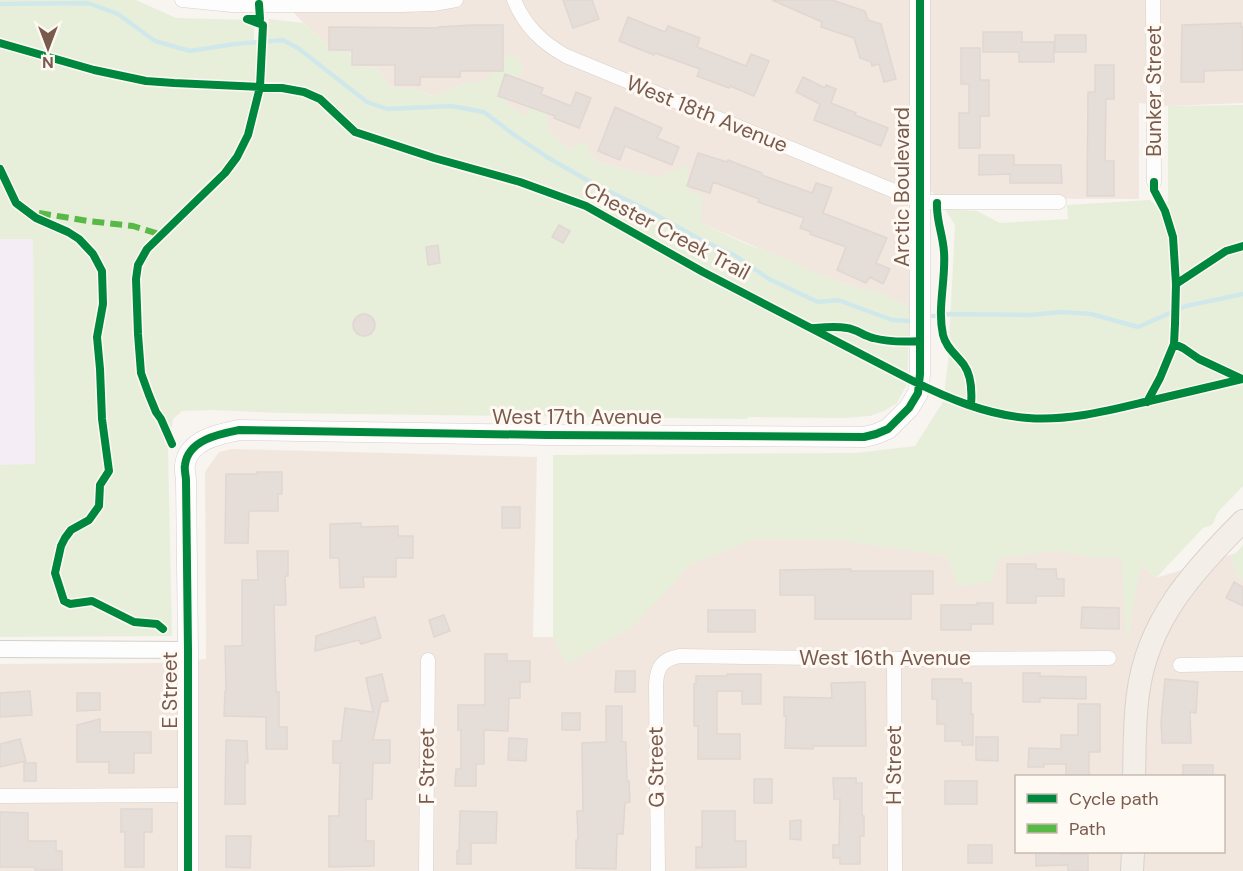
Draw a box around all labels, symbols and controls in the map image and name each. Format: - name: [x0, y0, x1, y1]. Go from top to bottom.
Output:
- north arrow: [18, 18, 78, 78]
- street label: Bunker Street: [1140, 25, 1168, 157]
- text: N: [42, 52, 54, 73]
- street label: West 18th Avenue: [622, 69, 792, 159]
- street label: Arctic Boulevard: [888, 107, 916, 267]
- street label: Chester Creek Trail: [579, 175, 755, 287]
- street label: West 17th Avenue: [492, 403, 662, 431]
- street label: West 16th Avenue: [799, 644, 971, 672]
- street label: E Street: [156, 652, 184, 728]
- street label: H Street: [880, 725, 908, 805]
- street label: G Street: [641, 726, 671, 808]
- street label: F Street: [413, 728, 441, 804]
- legend: [1015, 775, 1225, 853]
- text: Cycle path: [1069, 787, 1159, 811]
- text: Path: [1069, 817, 1106, 841]

